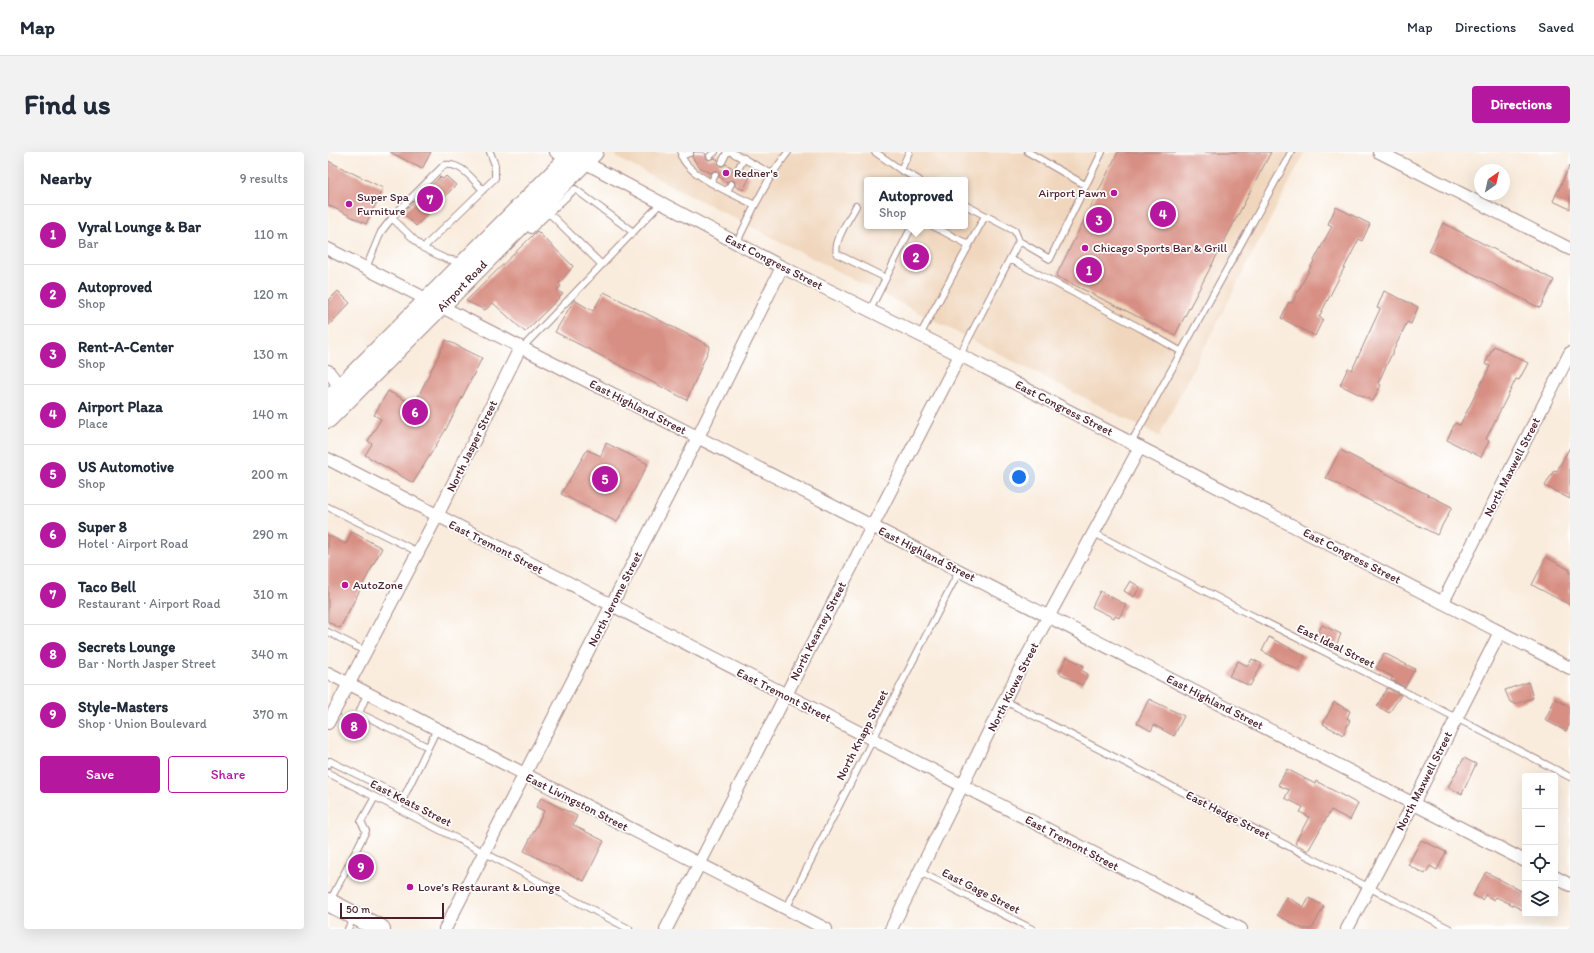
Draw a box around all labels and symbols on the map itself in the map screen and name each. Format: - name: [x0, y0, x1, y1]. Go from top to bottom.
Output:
- north arrow: [1474, 164, 1510, 200]
- place label: Redner's: [734, 166, 778, 180]
- marker: Redner's: [721, 168, 731, 178]
- pin: 7: [417, 184, 443, 214]
- place label: Airport Pawn: [1038, 186, 1106, 200]
- marker: Airport Pawn: [1109, 188, 1119, 198]
- place label: Super Spa Furniture: [357, 190, 410, 218]
- marker: Super Spa Furniture: [344, 199, 354, 209]
- pin: 4: [1150, 199, 1176, 229]
- pin: 3: [1086, 205, 1112, 235]
- street label: East Congress Street: [723, 231, 826, 293]
- place label: Chicago Sports Bar & Grill: [1093, 241, 1228, 255]
- pin: 2: [903, 242, 929, 272]
- marker: Chicago Sports Bar & Grill: [1080, 243, 1090, 253]
- pin: 1: [1076, 255, 1102, 285]
- street label: Airport Road: [434, 257, 490, 314]
- street label: East Highland Street: [587, 376, 689, 438]
- street label: East Congress Street: [1013, 377, 1116, 439]
- pin: 6: [402, 397, 428, 427]
- street label: North Jasper Street: [444, 397, 500, 494]
- street label: North Maxwell Street: [1481, 415, 1543, 519]
- pin: 5: [592, 464, 618, 494]
- your location: [1009, 467, 1029, 487]
- street label: East Tremont Street: [446, 517, 546, 577]
- street label: East Highland Street: [876, 523, 978, 585]
- street label: East Congress Street: [1301, 525, 1404, 587]
- street label: North Jerome Street: [585, 549, 645, 649]
- place label: AutoZone: [353, 578, 403, 592]
- street label: North Kearney Street: [787, 579, 849, 683]
- marker: AutoZone: [340, 580, 350, 590]
- street label: East Ideal Street: [1295, 621, 1378, 671]
- street label: North Kiowa Street: [984, 640, 1042, 734]
- street label: East Tremont Street: [734, 665, 834, 725]
- street label: East Highland Street: [1164, 671, 1266, 733]
- street label: North Knapp Street: [833, 687, 891, 783]
- pin: 8: [341, 711, 367, 741]
- street label: North Maxwell Street: [1393, 729, 1455, 833]
- street label: East Livingston Street: [523, 770, 631, 834]
- street label: East Keats Street: [368, 776, 454, 830]
- street label: East Hedge Street: [1184, 788, 1273, 842]
- street label: East Tremont Street: [1023, 812, 1122, 874]
- pin: 9: [348, 852, 374, 882]
- street label: East Gage Street: [940, 865, 1023, 917]
- place label: Love’s Restaurant & Lounge: [418, 880, 560, 894]
- marker: Love’s Restaurant & Lounge: [405, 882, 415, 892]
- scale bar: [340, 901, 444, 920]

